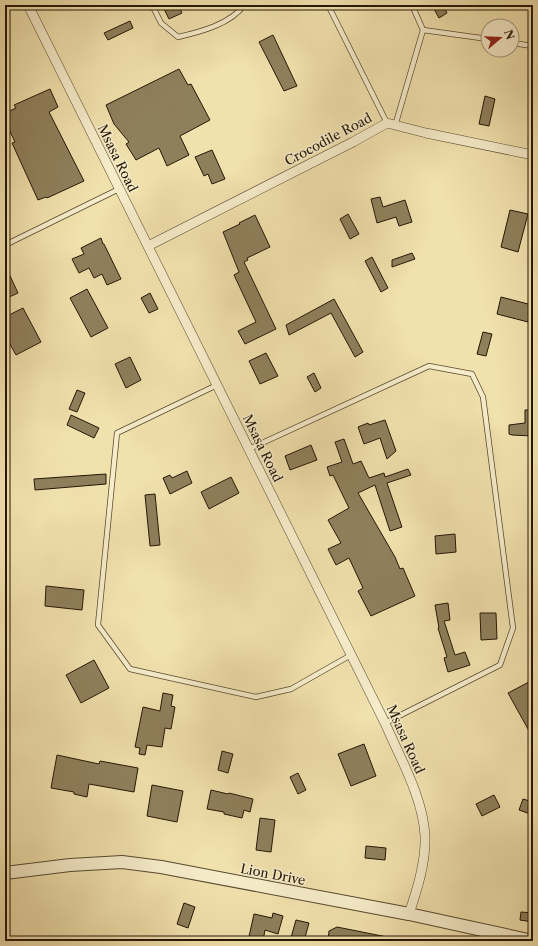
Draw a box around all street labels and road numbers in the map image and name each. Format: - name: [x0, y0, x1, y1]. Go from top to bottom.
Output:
- street label: Crocodile Road: [282, 109, 375, 169]
- street label: Msasa Road: [95, 121, 141, 195]
- street label: Msasa Road: [240, 411, 286, 485]
- street label: Msasa Road: [384, 702, 428, 776]
- street label: Lion Drive: [239, 860, 307, 888]

